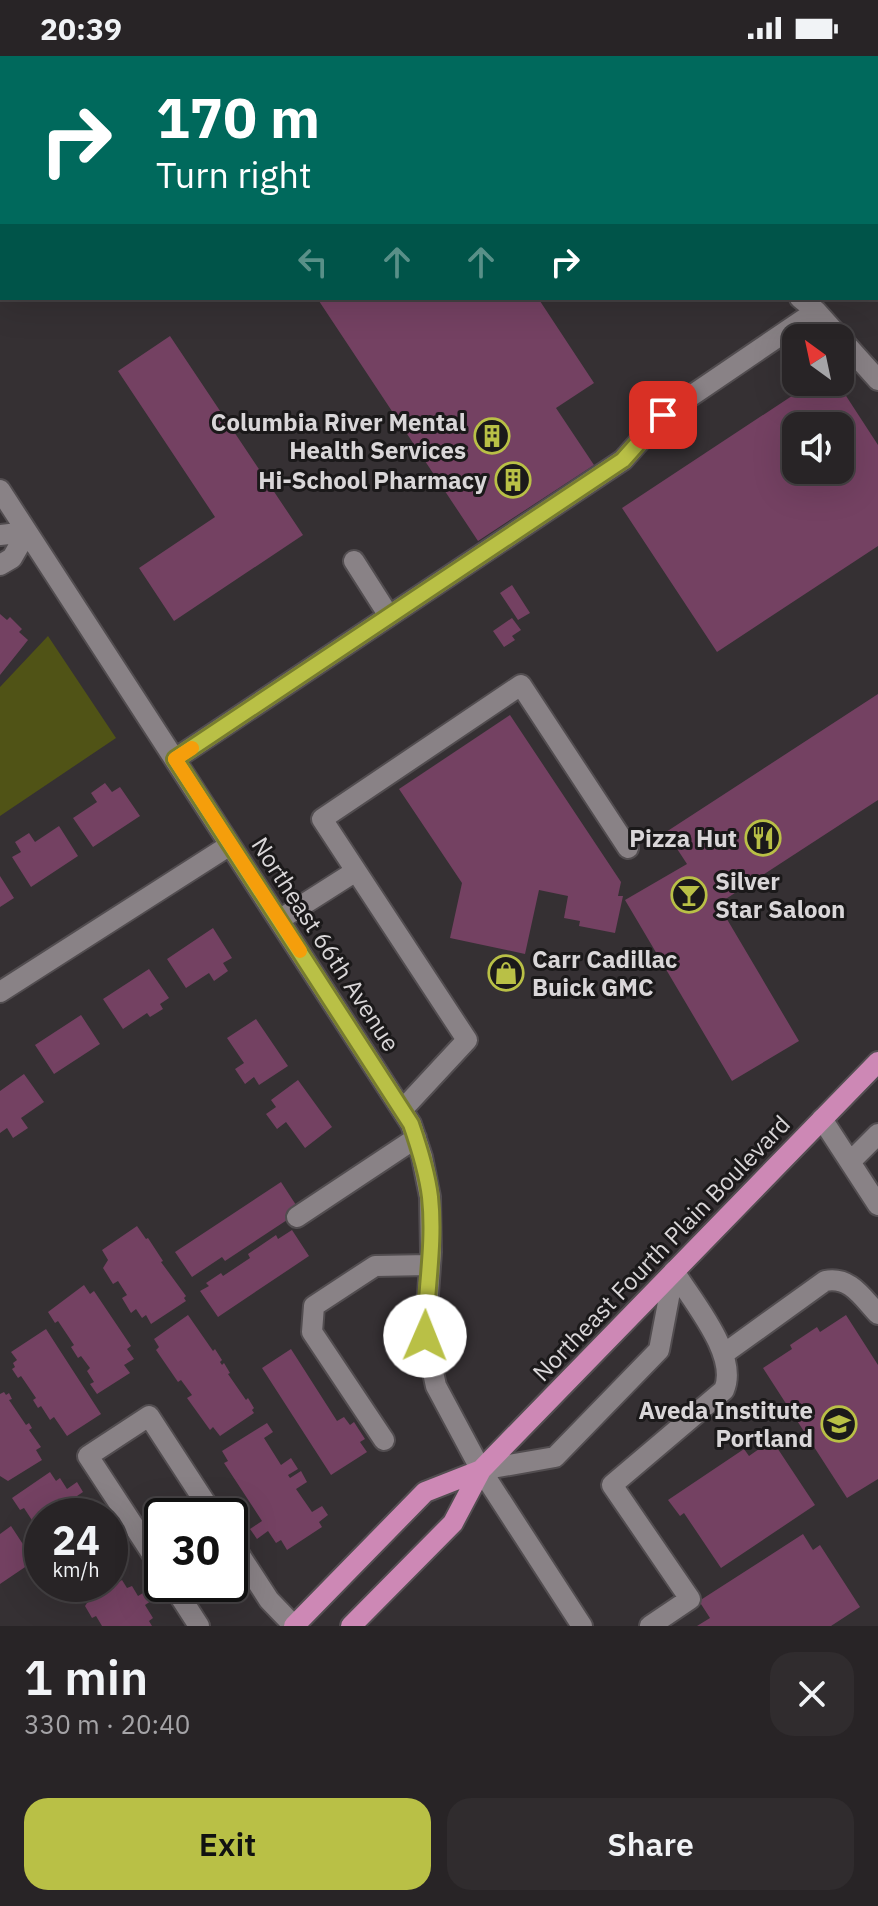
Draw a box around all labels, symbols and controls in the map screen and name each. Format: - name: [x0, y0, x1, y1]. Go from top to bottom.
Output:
- text: 20:39: [40, 9, 122, 48]
- text: 170 m: [156, 81, 320, 153]
- icon: right: [24, 88, 128, 192]
- text: Turn right: [156, 151, 312, 198]
- icon: left: [291, 240, 335, 284]
- icon: ahead: [375, 240, 419, 284]
- icon: ahead: [459, 240, 503, 284]
- icon: right: [543, 240, 587, 284]
- north arrow: [782, 324, 854, 396]
- map controls: [782, 324, 854, 484]
- pin: [629, 381, 697, 449]
- icon: arrive: [641, 393, 685, 437]
- place label: Columbia River Mental Health Services: [211, 406, 466, 466]
- button: sound: [782, 412, 854, 484]
- building icon: Columbia River Mental Health Services: [473, 417, 511, 455]
- building icon: Hi-School Pharmacy: [494, 461, 532, 499]
- place label: Hi-School Pharmacy: [258, 464, 487, 496]
- restaurant icon: Pizza Hut: [744, 819, 782, 857]
- place label: Pizza Hut: [629, 822, 737, 854]
- street label: Northeast 66th Avenue: [245, 831, 407, 1057]
- place label: Silver Star Saloon: [715, 865, 845, 925]
- bar icon: Silver Star Saloon: [670, 876, 708, 914]
- place label: Carr Cadillac Buick GMC: [532, 943, 678, 1003]
- shop icon: Carr Cadillac Buick GMC: [487, 954, 525, 992]
- street label: Northeast Fourth Plain Boulevard: [525, 1108, 797, 1388]
- position arrow: [383, 1294, 467, 1378]
- place label: Aveda Institute Portland: [638, 1394, 813, 1454]
- school or university icon: Aveda Institute Portland: [820, 1405, 858, 1443]
- speed limit sign: 30: [144, 1498, 248, 1602]
- text: 24: [52, 1514, 100, 1566]
- text: km/h: [52, 1556, 100, 1583]
- text: 1 min: [24, 1646, 148, 1708]
- button: close: [770, 1652, 854, 1736]
- text: 330 m · 20:40: [24, 1707, 190, 1741]
- button: Exit: [24, 1798, 431, 1890]
- button: Share: [447, 1798, 854, 1890]

